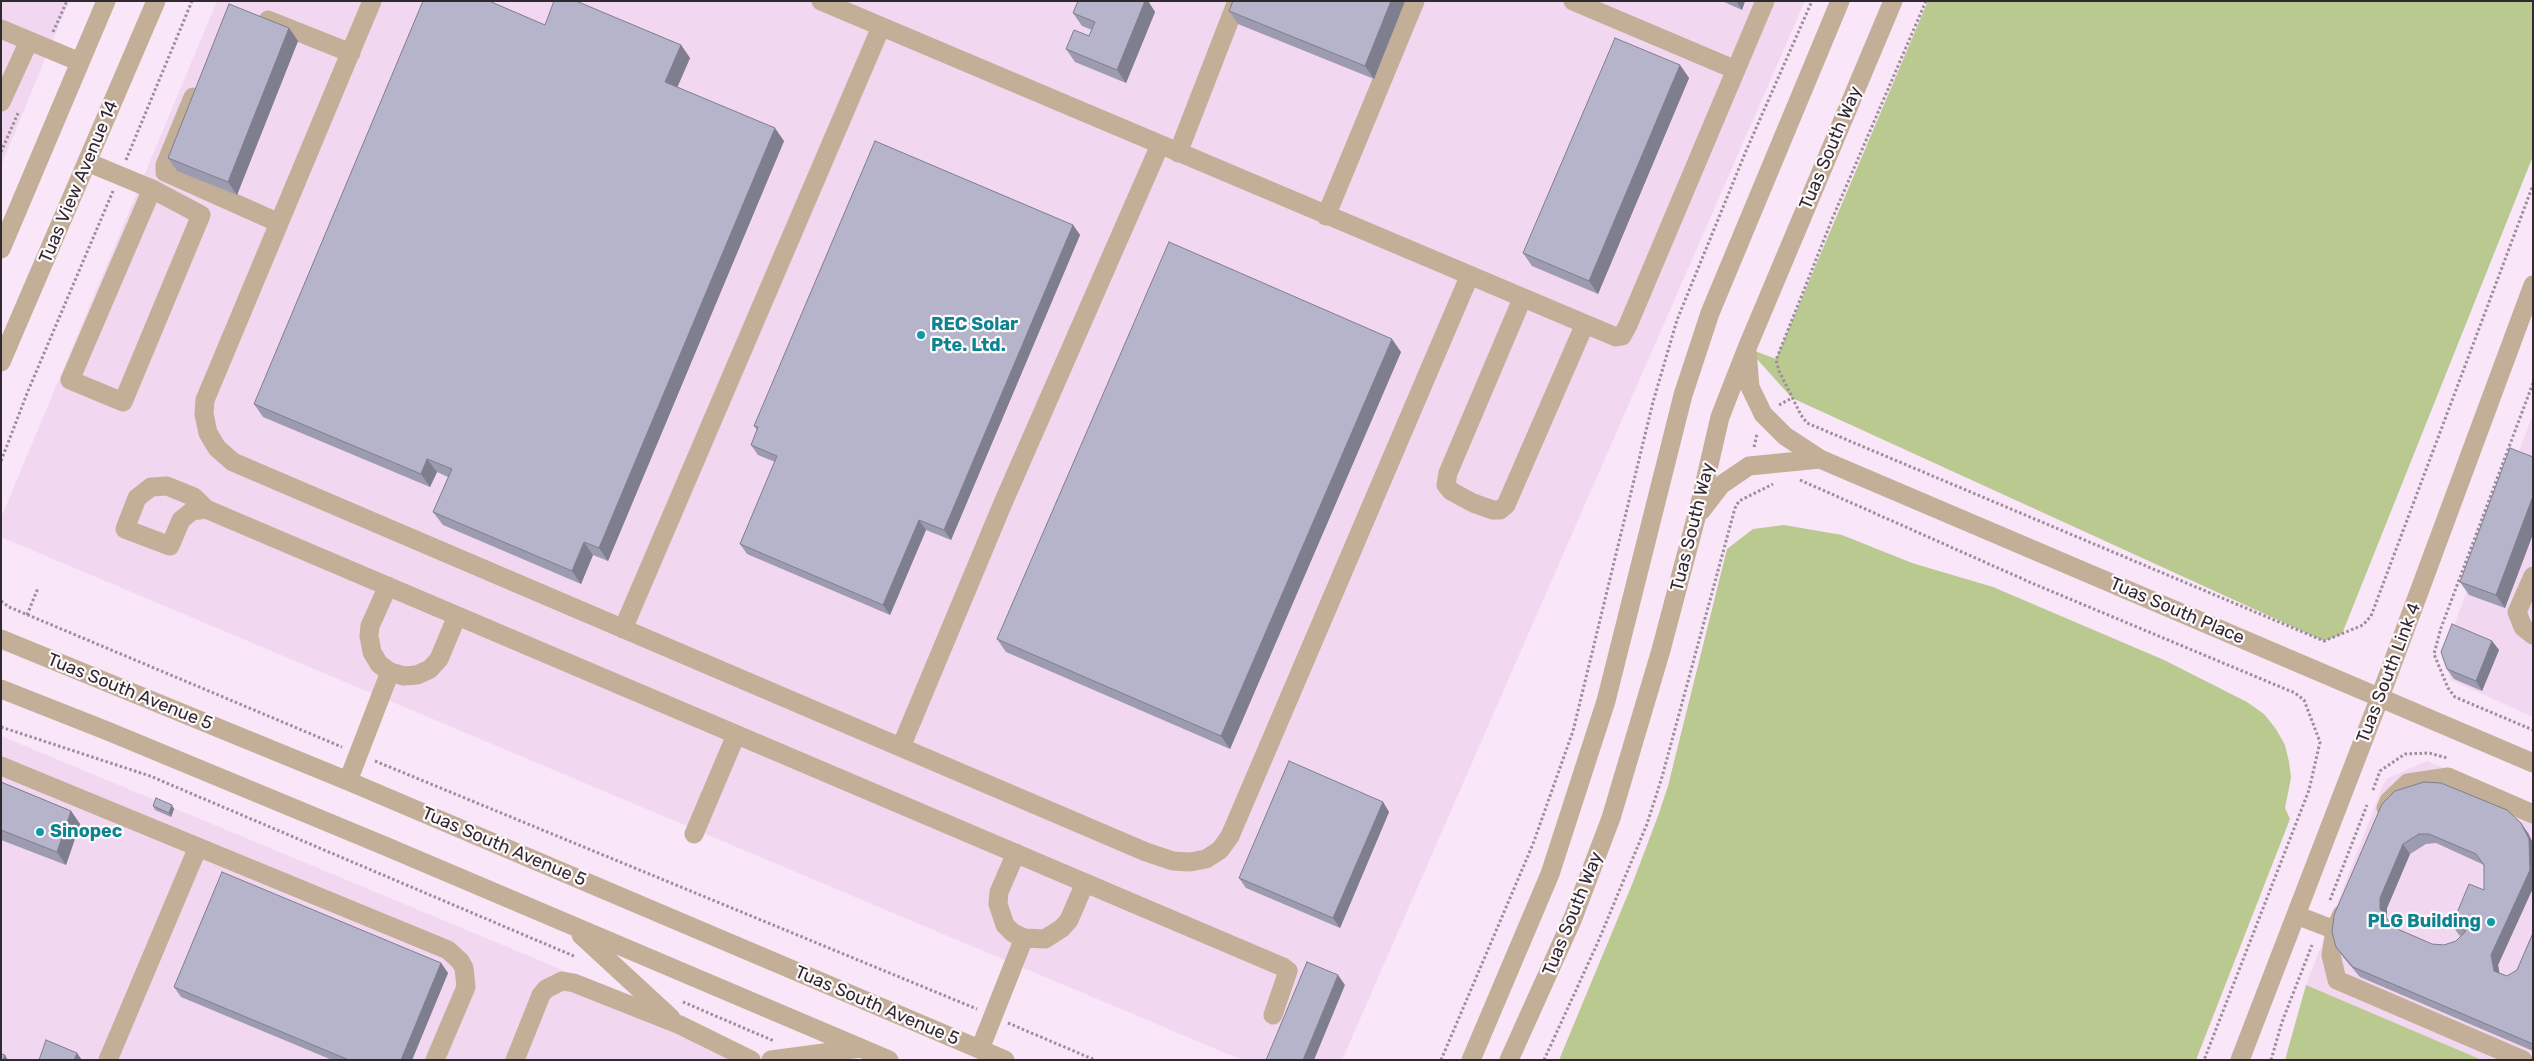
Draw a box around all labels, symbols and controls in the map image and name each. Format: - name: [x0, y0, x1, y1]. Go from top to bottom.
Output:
- street label: Tuas South Way: [1795, 83, 1867, 213]
- street label: Tuas View Avenue 14: [35, 97, 123, 267]
- place label: REC Solar Pte. Ltd.: [931, 314, 1018, 356]
- marker: REC Solar Pte. Ltd.: [915, 329, 927, 341]
- street label: Tuas South Way: [1667, 460, 1719, 594]
- street label: Tuas South Place: [2107, 573, 2247, 649]
- street label: Tuas South Link 4: [2352, 600, 2426, 746]
- street label: Tuas South Avenue 5: [44, 649, 216, 735]
- street label: Tuas South Avenue 5: [419, 803, 589, 891]
- place label: Sinopec: [50, 821, 122, 843]
- marker: Sinopec: [34, 826, 46, 838]
- street label: Tuas South Way: [1538, 849, 1608, 979]
- place label: PLG Building: [2367, 911, 2481, 933]
- marker: PLG Building: [2485, 916, 2497, 928]
- street label: Tuas South Avenue 5: [792, 962, 962, 1050]

